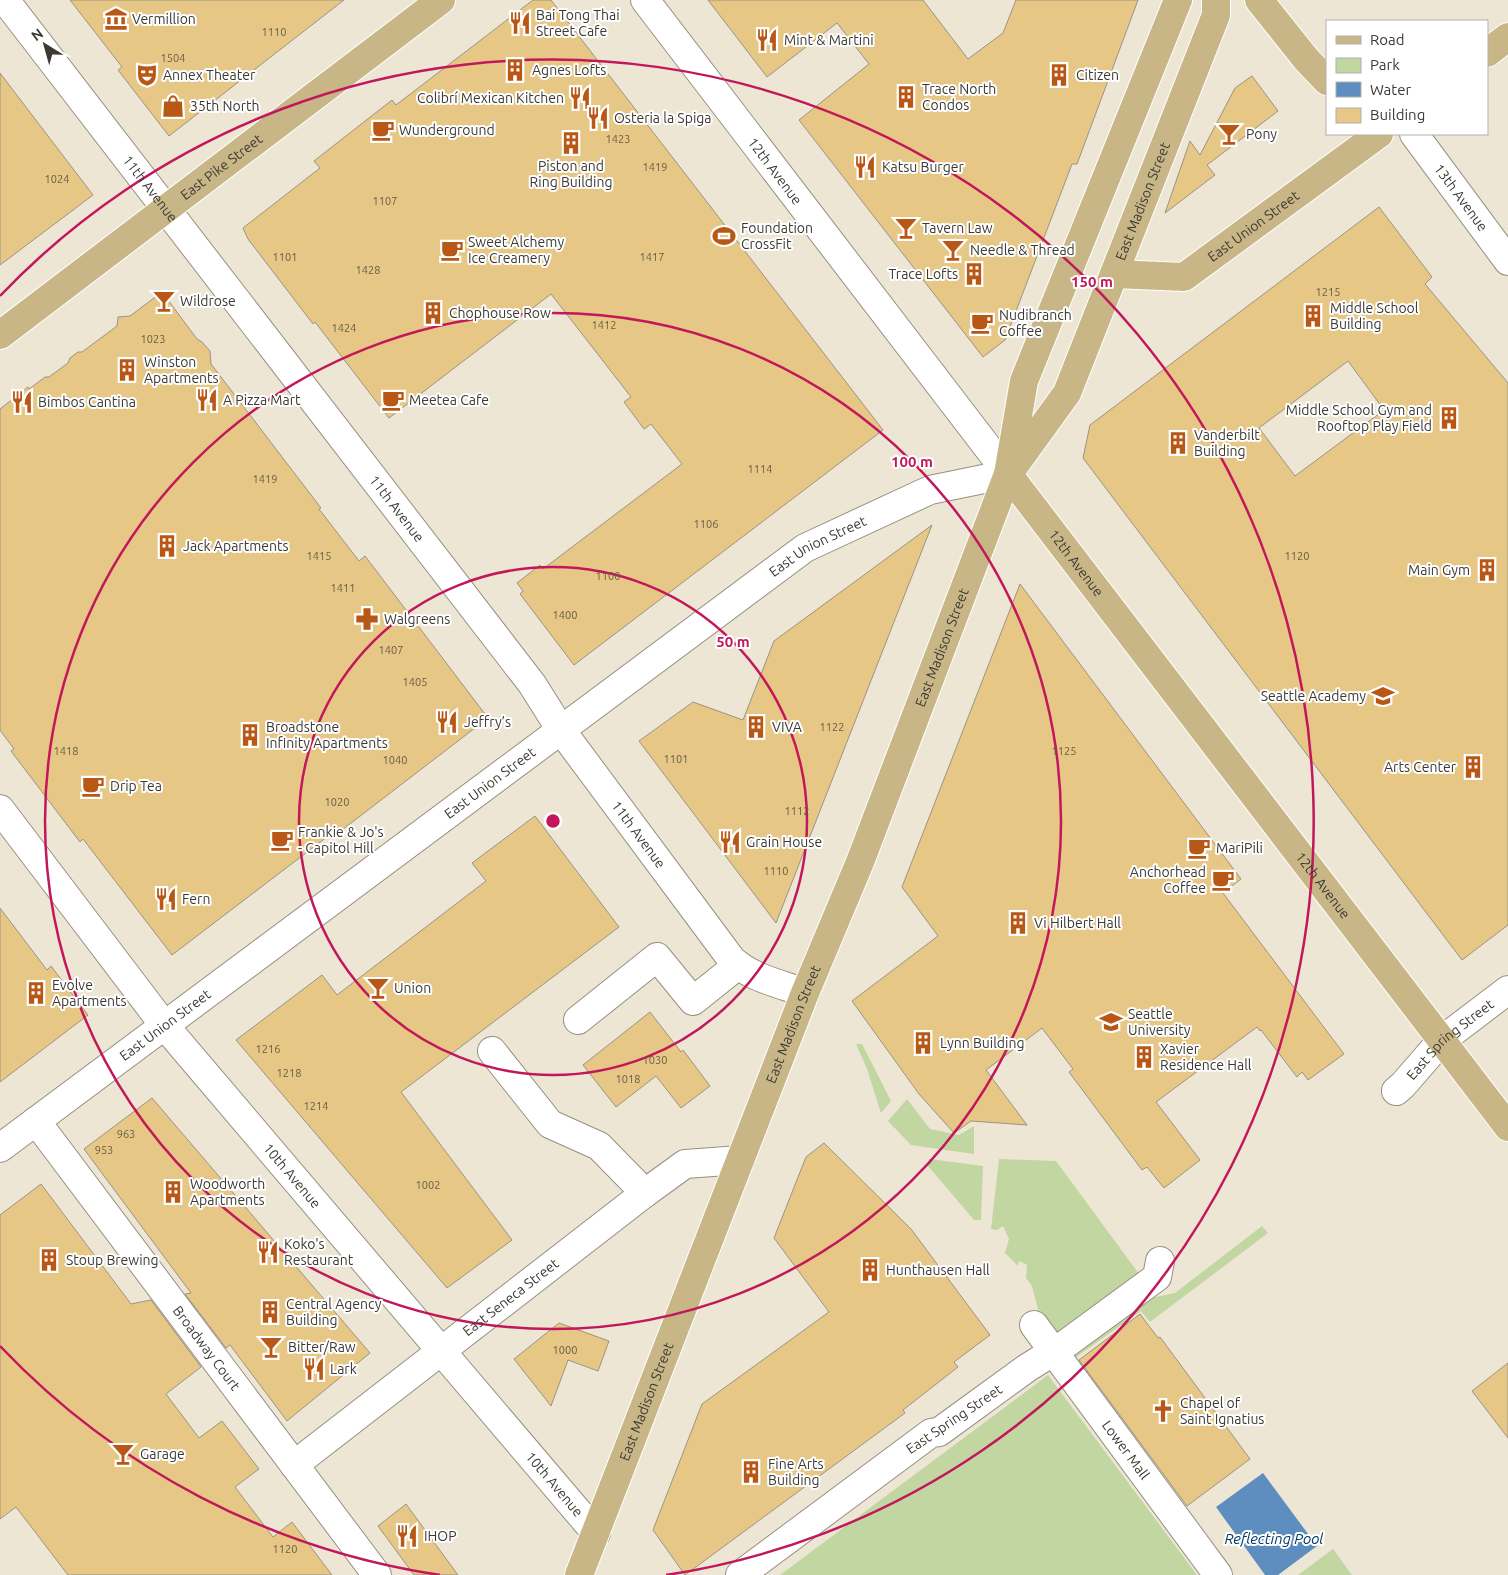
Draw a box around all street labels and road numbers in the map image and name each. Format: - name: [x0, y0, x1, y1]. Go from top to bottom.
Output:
- street label: East Pike Street: [177, 130, 266, 203]
- street label: 12th Avenue: [745, 134, 805, 208]
- street label: East Madison Street: [1112, 139, 1173, 262]
- street label: 11th Avenue: [120, 152, 181, 225]
- street label: 13th Avenue: [1431, 161, 1491, 234]
- street label: East Union Street: [1204, 187, 1303, 265]
- street label: 11th Avenue: [366, 472, 428, 545]
- street label: East Union Street: [766, 512, 869, 580]
- street label: 12th Avenue: [1045, 526, 1107, 599]
- street label: East Madison Street: [912, 586, 972, 709]
- street label: East Union Street: [441, 743, 539, 822]
- street label: 11th Avenue: [608, 798, 669, 871]
- street label: 12th Avenue: [1292, 849, 1354, 922]
- street label: East Madison Street: [763, 962, 824, 1085]
- street label: East Union Street: [117, 986, 214, 1064]
- street label: East Spring Street: [1403, 996, 1497, 1083]
- street label: 10th Avenue: [260, 1140, 324, 1211]
- street label: East Seneca Street: [460, 1255, 562, 1339]
- street label: Broadway Court: [170, 1303, 244, 1394]
- street label: East Madison Street: [616, 1340, 677, 1463]
- street label: East Spring Street: [903, 1381, 1005, 1457]
- street label: Lower Mall: [1099, 1417, 1153, 1483]
- street label: 10th Avenue: [523, 1449, 586, 1520]

